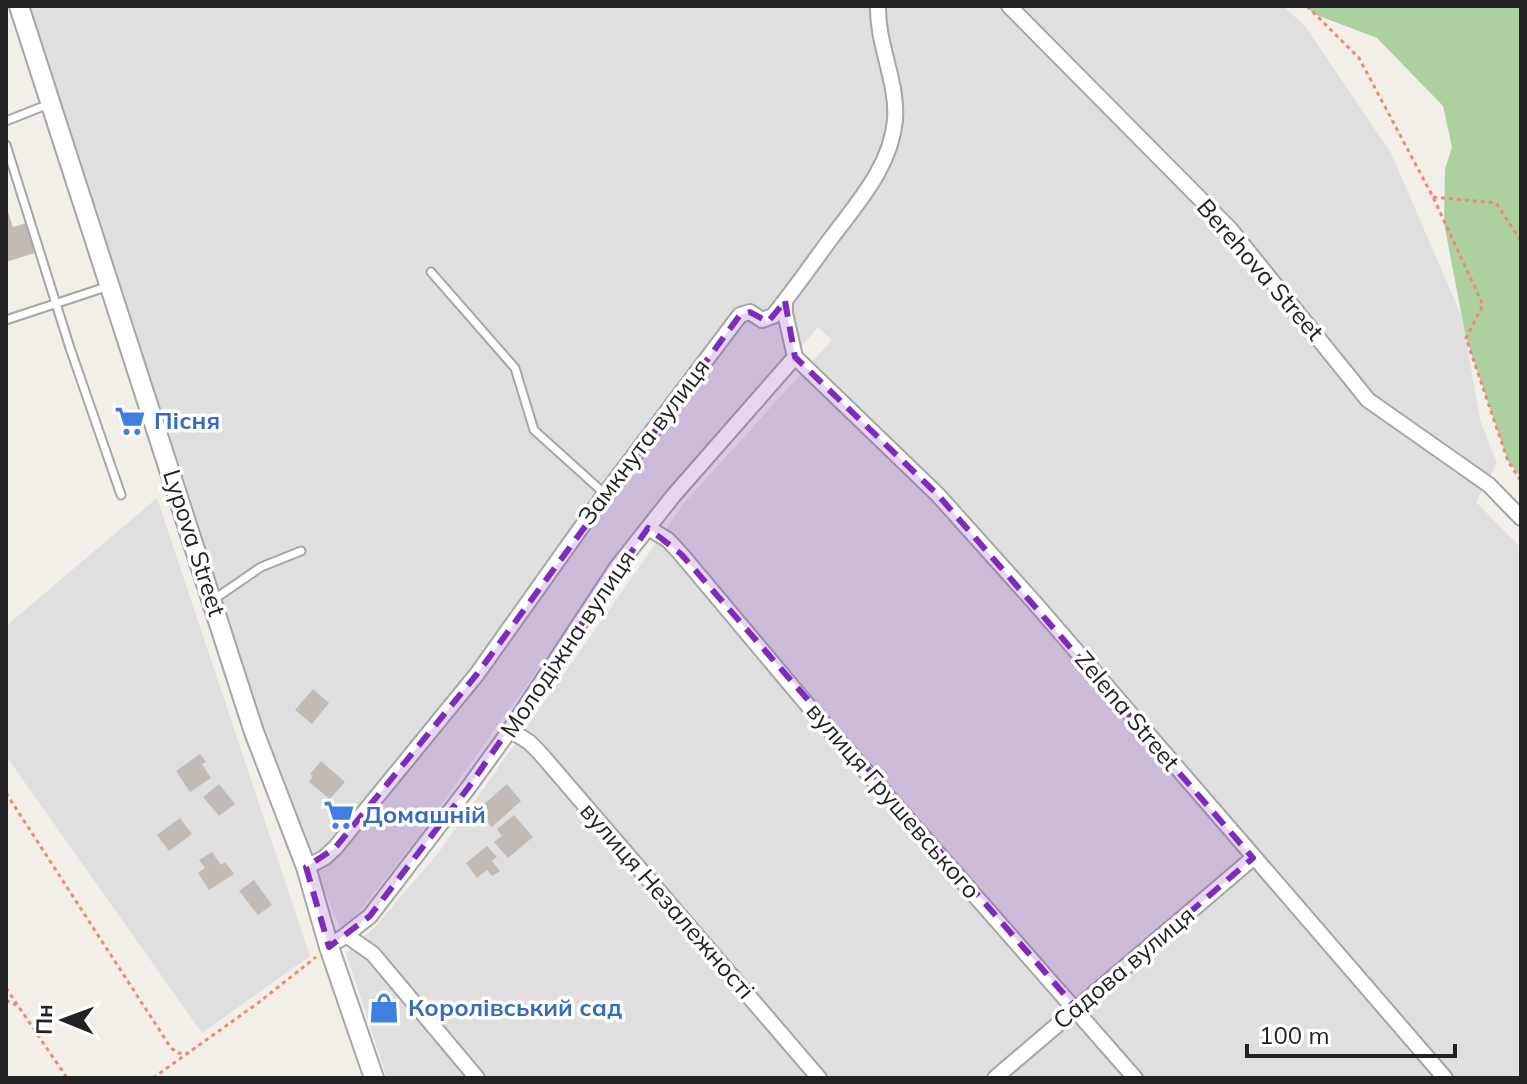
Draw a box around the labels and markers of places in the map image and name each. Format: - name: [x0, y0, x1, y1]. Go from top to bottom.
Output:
- supermarket icon: Пісня: [113, 404, 147, 438]
- place label: Пісня: [154, 405, 220, 435]
- supermarket icon: Домашній: [322, 798, 356, 832]
- place label: Домашній: [363, 799, 486, 829]
- shop icon: Королівський сад: [367, 991, 401, 1025]
- place label: Королівський сад: [408, 992, 622, 1022]

